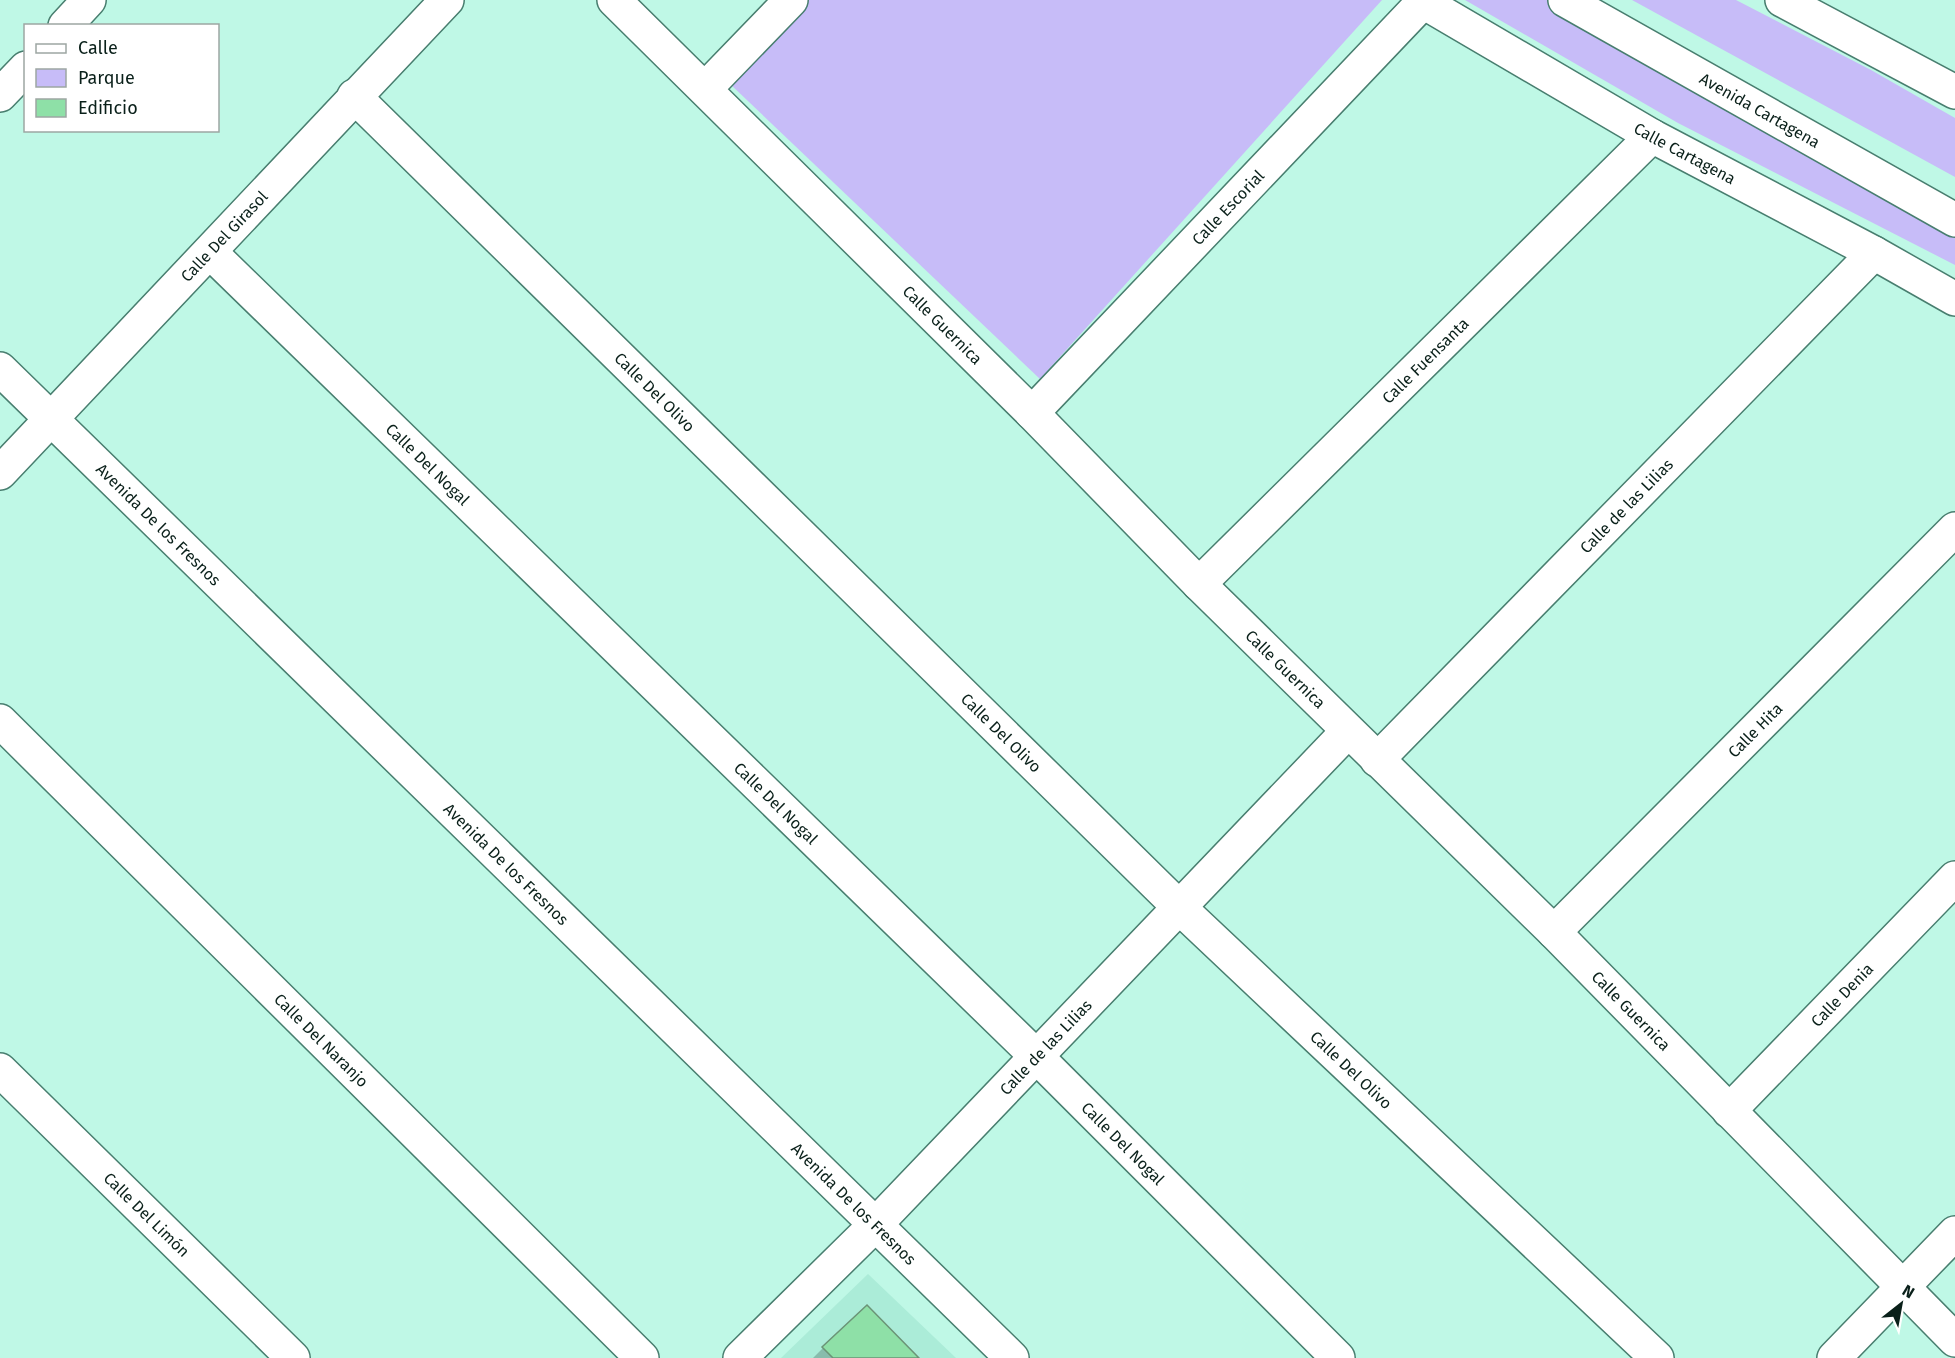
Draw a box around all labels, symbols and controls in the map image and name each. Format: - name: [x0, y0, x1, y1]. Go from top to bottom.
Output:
- legend: [24, 24, 219, 132]
- text: Calle: [78, 37, 118, 59]
- text: Parque: [78, 67, 135, 89]
- street label: Avenida Cartagena: [1696, 69, 1823, 152]
- text: Edificio: [78, 97, 138, 119]
- street label: Calle Cartagena: [1630, 119, 1739, 188]
- street label: Calle Escorial: [1188, 166, 1268, 249]
- street label: Calle Del Girasol: [177, 187, 272, 286]
- street label: Calle Guernica: [899, 282, 986, 368]
- street label: Calle Fuensanta: [1378, 314, 1473, 408]
- street label: Calle Del Olivo: [610, 349, 699, 436]
- street label: Calle Del Nogal: [382, 419, 473, 510]
- street label: Calle de las Lilias: [1576, 455, 1677, 557]
- street label: Avenida De los Fresnos: [92, 459, 225, 590]
- street label: Calle Guernica: [1241, 626, 1329, 713]
- street label: Calle Del Olivo: [957, 689, 1045, 777]
- street label: Calle Hita: [1724, 699, 1787, 762]
- street label: Calle Del Nogal: [730, 758, 822, 848]
- street label: Avenida De los Fresnos: [440, 799, 572, 929]
- street label: Calle Denia: [1807, 959, 1877, 1031]
- street label: Calle Guernica: [1588, 967, 1674, 1055]
- street label: Calle Del Naranjo: [270, 990, 372, 1091]
- street label: Calle de las Lilias: [996, 996, 1096, 1099]
- street label: Calle Del Olivo: [1306, 1027, 1396, 1113]
- street label: Calle Del Nogal: [1078, 1098, 1168, 1189]
- street label: Avenida De los Fresnos: [787, 1139, 920, 1269]
- street label: Calle Del Limón: [100, 1169, 193, 1261]
- north arrow: [1871, 1274, 1931, 1334]
- text: N: [1899, 1281, 1918, 1302]

